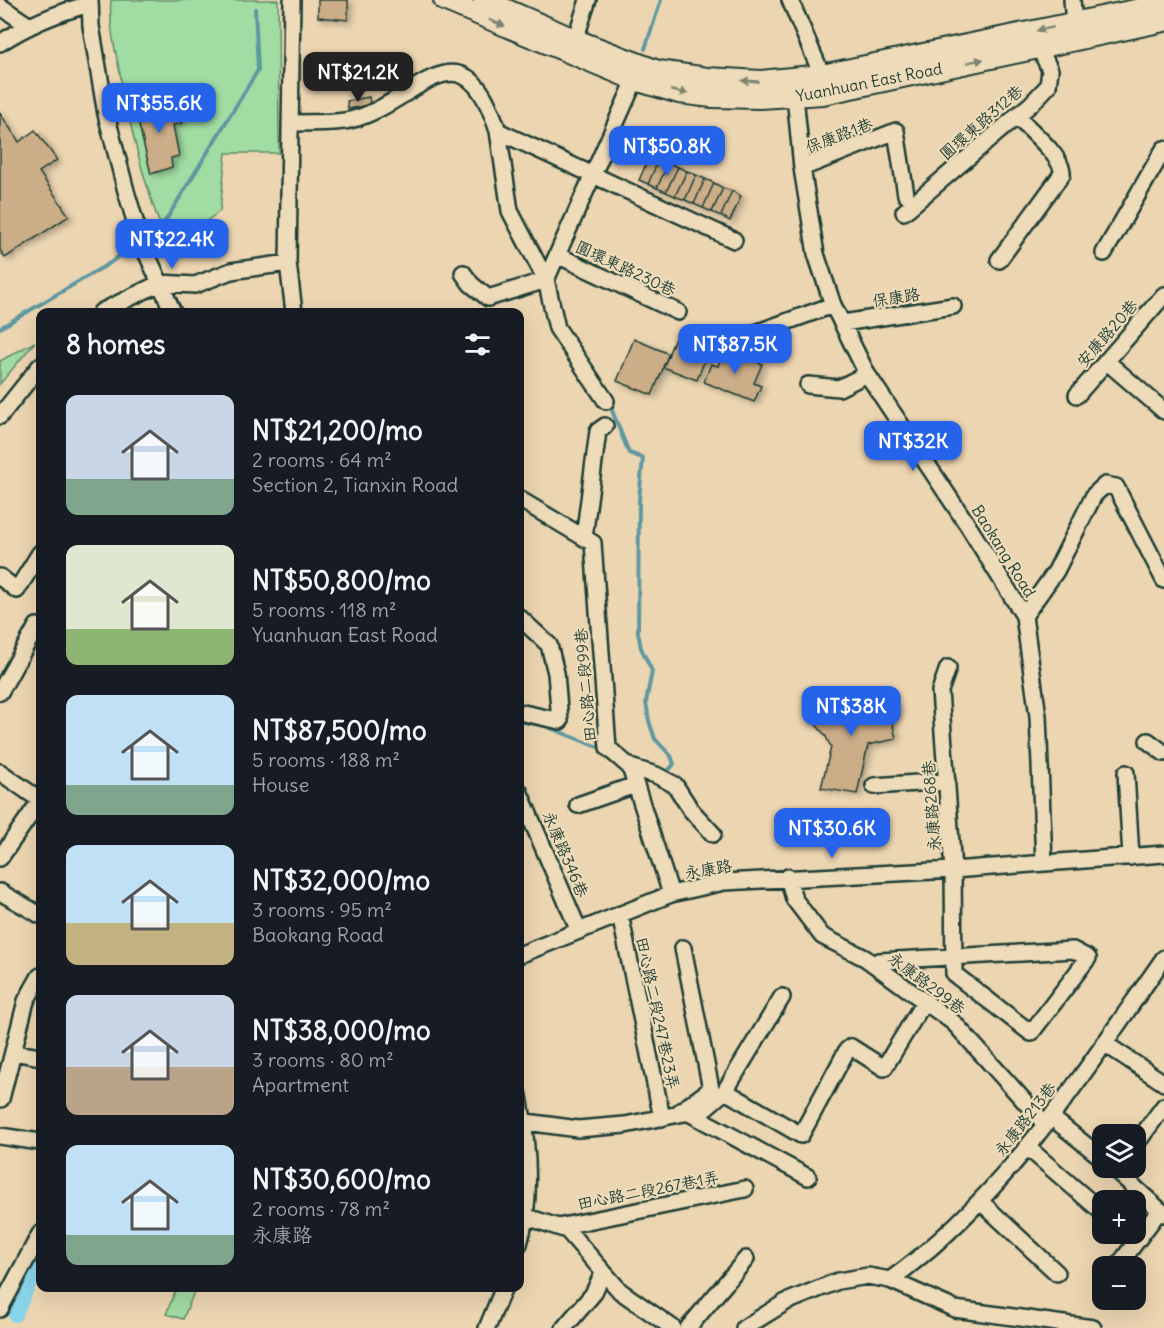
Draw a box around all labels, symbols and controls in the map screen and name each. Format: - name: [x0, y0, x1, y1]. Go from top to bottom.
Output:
- one-way arrow: [489, 18, 507, 28]
- one-way arrow: [1035, 25, 1054, 34]
- pin: NT$21.2K: [296, 52, 420, 103]
- one-way arrow: [966, 56, 985, 65]
- street label: Yuanhuan East Road: [794, 58, 944, 106]
- text: NT$21.2K: [317, 59, 399, 84]
- one-way arrow: [741, 76, 760, 85]
- street label: 圓環東路312巷: [935, 80, 1027, 164]
- pin: NT$55.6K: [97, 83, 221, 134]
- one-way arrow: [670, 88, 689, 97]
- text: NT$55.6K: [116, 90, 202, 115]
- street label: 保康路1巷: [803, 113, 875, 157]
- pin: NT$50.8K: [605, 126, 729, 177]
- text: NT$50.8K: [623, 133, 711, 158]
- pin: NT$22.4K: [110, 219, 234, 270]
- text: NT$22.4K: [130, 226, 214, 251]
- street label: 圓環東路230巷: [573, 236, 679, 300]
- street label: 保康路: [871, 283, 921, 311]
- street label: 安康路20巷: [1072, 295, 1142, 371]
- pin: NT$87.5K: [673, 324, 797, 375]
- text: 8 homes: [66, 328, 165, 361]
- icon: filters: [461, 328, 494, 361]
- text: NT$87.5K: [693, 331, 777, 356]
- text: NT$21,200/mo: [252, 414, 423, 447]
- icon: home: [114, 419, 186, 491]
- pin: NT$32K: [864, 421, 962, 472]
- text: NT$32K: [878, 428, 948, 453]
- text: 2 rooms · 64 m²: [252, 447, 392, 472]
- text: Section 2, Tianxin Road: [252, 472, 458, 497]
- street label: Baokang Road: [968, 501, 1040, 601]
- text: NT$50,800/mo: [252, 564, 431, 597]
- icon: home: [114, 569, 186, 641]
- text: 5 rooms · 118 m²: [252, 597, 397, 622]
- text: Yuanhuan East Road: [252, 622, 438, 647]
- street label: 田心路二段99巷: [570, 627, 600, 743]
- pin: NT$38K: [802, 686, 900, 737]
- text: NT$38K: [816, 693, 886, 718]
- text: NT$87,500/mo: [252, 714, 427, 747]
- icon: home: [114, 719, 186, 791]
- text: 5 rooms · 188 m²: [252, 747, 400, 772]
- street label: 永康路268巷: [918, 760, 944, 852]
- text: House: [252, 772, 309, 797]
- street label: 永康路346巷: [539, 808, 593, 900]
- pin: NT$30.6K: [770, 808, 894, 859]
- text: NT$30.6K: [788, 815, 876, 840]
- street label: 永康路: [683, 855, 733, 883]
- text: NT$32,000/mo: [252, 864, 430, 897]
- icon: home: [114, 869, 186, 941]
- text: 3 rooms · 95 m²: [252, 897, 392, 922]
- text: Baokang Road: [252, 922, 384, 947]
- street label: 田心路二段247巷23弄: [632, 935, 684, 1091]
- street label: 永康路299巷: [885, 948, 969, 1018]
- text: NT$38,000/mo: [252, 1014, 431, 1047]
- icon: home: [114, 1019, 186, 1091]
- text: 3 rooms · 80 m²: [252, 1047, 394, 1072]
- text: Apartment: [252, 1072, 349, 1097]
- street label: 永康路213巷: [990, 1078, 1060, 1160]
- map controls: [1092, 1124, 1146, 1310]
- button: layers: [1092, 1124, 1146, 1178]
- text: NT$30,600/mo: [252, 1163, 431, 1196]
- street label: 田心路二段267巷1弄: [575, 1166, 721, 1214]
- icon: home: [114, 1169, 186, 1241]
- button: +: [1092, 1190, 1146, 1244]
- text: 2 rooms · 78 m²: [252, 1196, 390, 1221]
- text: 永康路: [252, 1222, 312, 1247]
- button: −: [1092, 1256, 1146, 1310]

